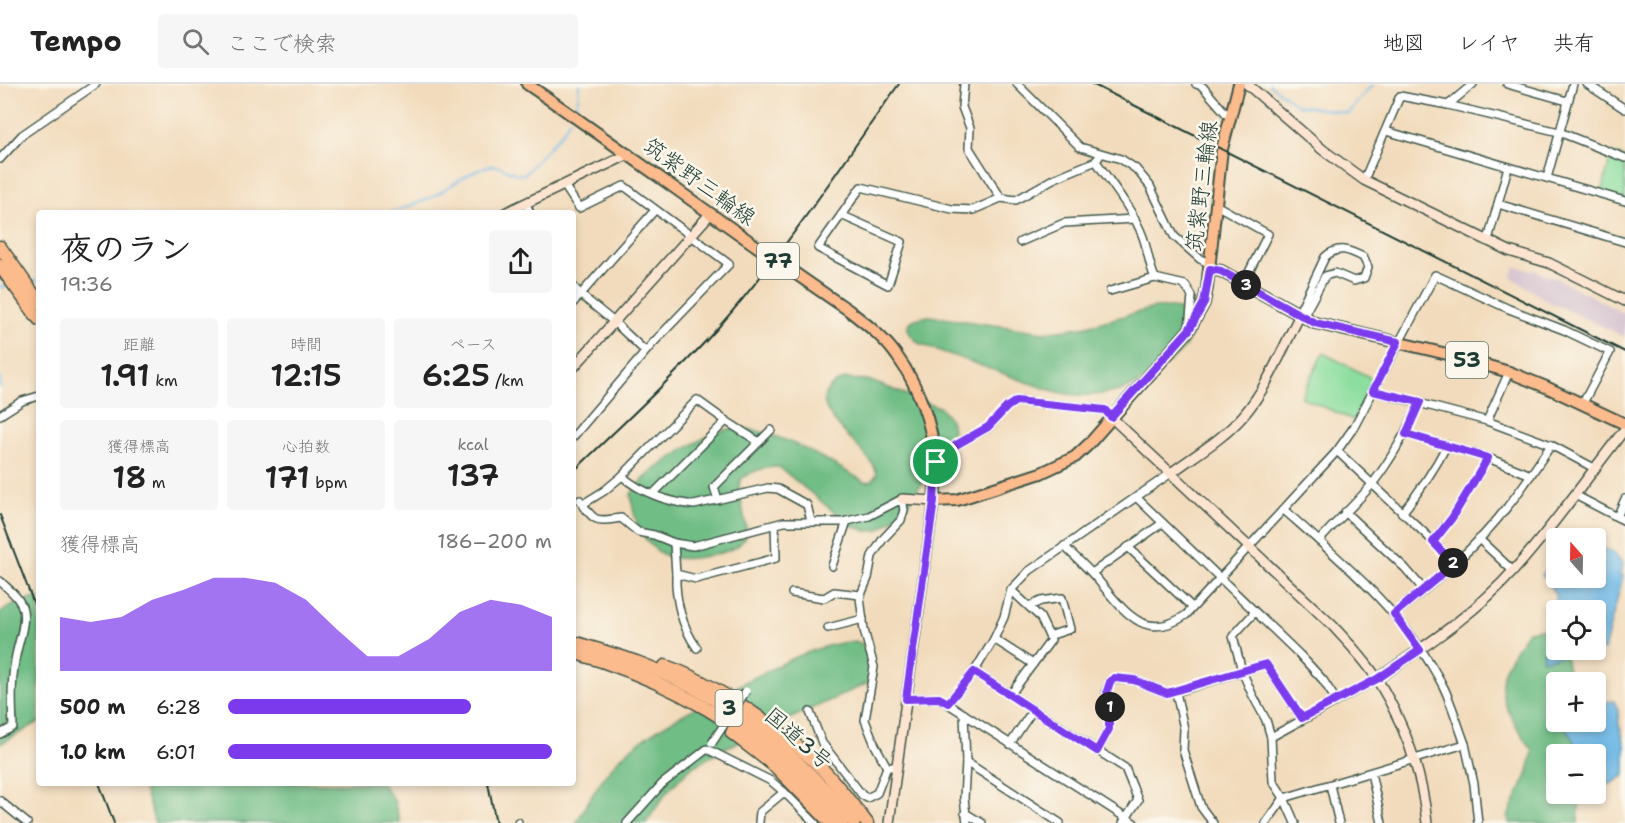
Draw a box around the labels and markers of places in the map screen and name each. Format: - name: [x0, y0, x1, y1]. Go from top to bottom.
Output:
- pin: 3: [1231, 270, 1261, 300]
- pin: [910, 436, 961, 487]
- pin: 2: [1438, 548, 1468, 578]
- pin: 1: [1095, 692, 1125, 722]

